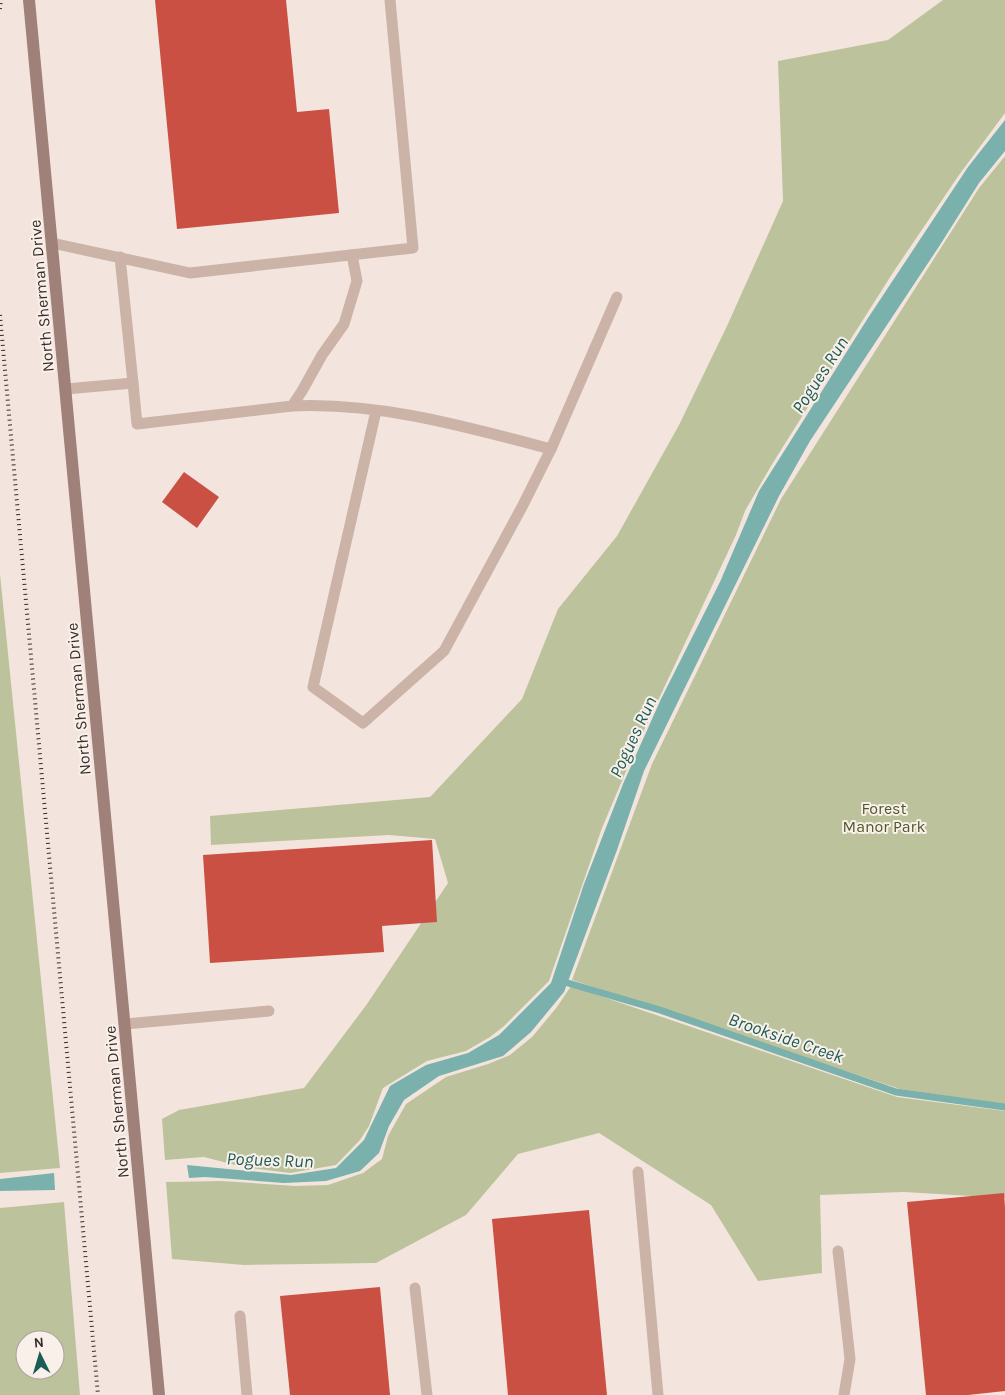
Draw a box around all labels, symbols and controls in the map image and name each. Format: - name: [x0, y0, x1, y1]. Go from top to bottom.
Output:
- street label: North Sherman Drive: [25, 219, 58, 373]
- water label: Pogues Run: [787, 333, 853, 417]
- street label: North Sherman Drive: [62, 622, 95, 776]
- water label: Pogues Run: [605, 693, 661, 781]
- park label: Forest Manor Park: [843, 799, 925, 836]
- water label: Brookside Creek: [726, 1008, 847, 1068]
- street label: North Sherman Drive: [100, 1025, 133, 1179]
- water label: Pogues Run: [226, 1147, 314, 1173]
- north arrow: [15, 1330, 65, 1380]
- text: N: [33, 1334, 45, 1351]

